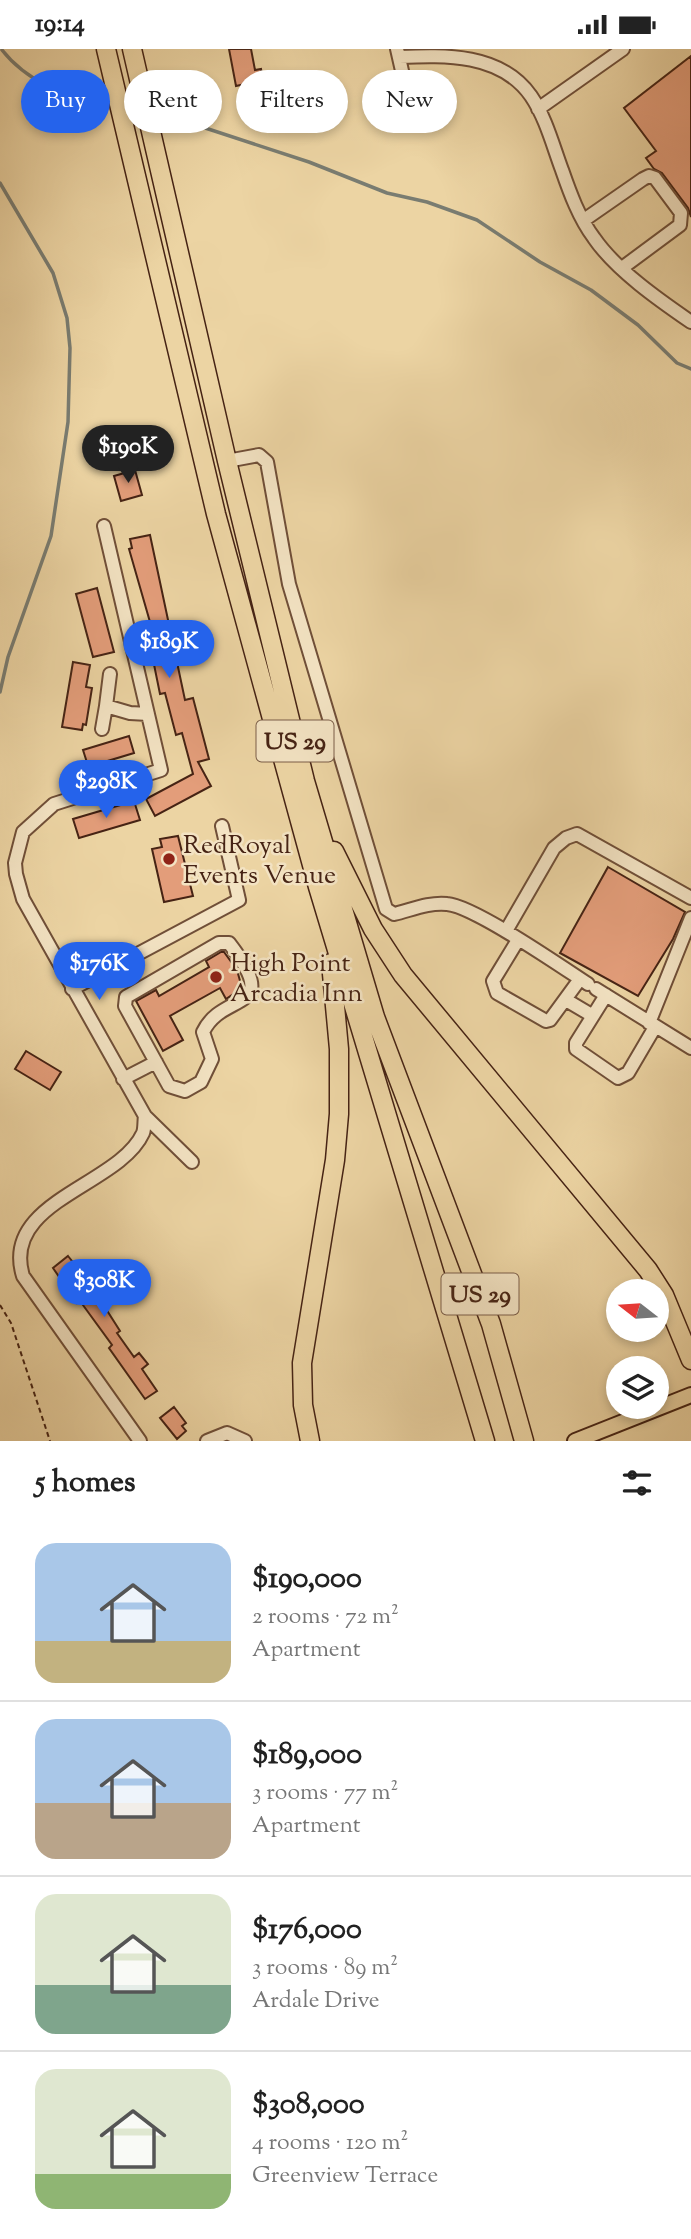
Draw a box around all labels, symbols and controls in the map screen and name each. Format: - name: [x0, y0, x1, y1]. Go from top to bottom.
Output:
- text: 19:14: [35, 6, 85, 43]
- chip: Buy: [21, 70, 110, 133]
- chip: Rent: [124, 70, 222, 133]
- chip: Filters: [236, 70, 348, 133]
- chip: New: [362, 70, 457, 133]
- pin: $190K: [79, 425, 177, 485]
- text: $190K: [98, 431, 158, 464]
- pin: $189K: [120, 621, 218, 680]
- text: $189K: [139, 626, 199, 659]
- road number: US 29: [256, 721, 334, 761]
- pin: $298K: [57, 761, 155, 820]
- text: $298K: [75, 766, 137, 799]
- place label: RedRoyal Events Venue: [183, 828, 336, 895]
- marker: RedRoyal Events Venue: [161, 851, 177, 867]
- pin: $176K: [50, 943, 148, 1002]
- place label: High Point Arcadia Inn: [230, 946, 363, 1013]
- text: $176K: [69, 948, 129, 981]
- marker: High Point Arcadia Inn: [208, 969, 224, 985]
- pin: $308K: [55, 1259, 153, 1319]
- text: $308K: [73, 1265, 135, 1298]
- road number: US 29: [442, 1273, 518, 1315]
- north arrow: [606, 1279, 668, 1342]
- map controls: [606, 1279, 669, 1419]
- button: layers: [606, 1356, 669, 1419]
- text: 5 homes: [35, 1462, 136, 1505]
- icon: filters: [618, 1464, 656, 1502]
- text: $190,000: [252, 1558, 362, 1601]
- icon: home: [91, 1571, 175, 1655]
- text: 2 rooms · 72 m²: [252, 1601, 399, 1634]
- text: Apartment: [252, 1634, 361, 1667]
- text: $189,000: [252, 1734, 362, 1777]
- icon: home: [91, 1747, 175, 1831]
- text: 3 rooms · 77 m²: [252, 1777, 398, 1810]
- text: Apartment: [252, 1810, 361, 1843]
- text: $176,000: [252, 1909, 362, 1952]
- icon: home: [91, 1922, 175, 2006]
- text: 3 rooms · 89 m²: [252, 1952, 398, 1985]
- text: Ardale Drive: [252, 1985, 380, 2018]
- text: $308,000: [252, 2084, 365, 2127]
- icon: home: [91, 2097, 175, 2181]
- text: 4 rooms · 120 m²: [252, 2127, 408, 2160]
- text: Greenview Terrace: [252, 2160, 438, 2193]

